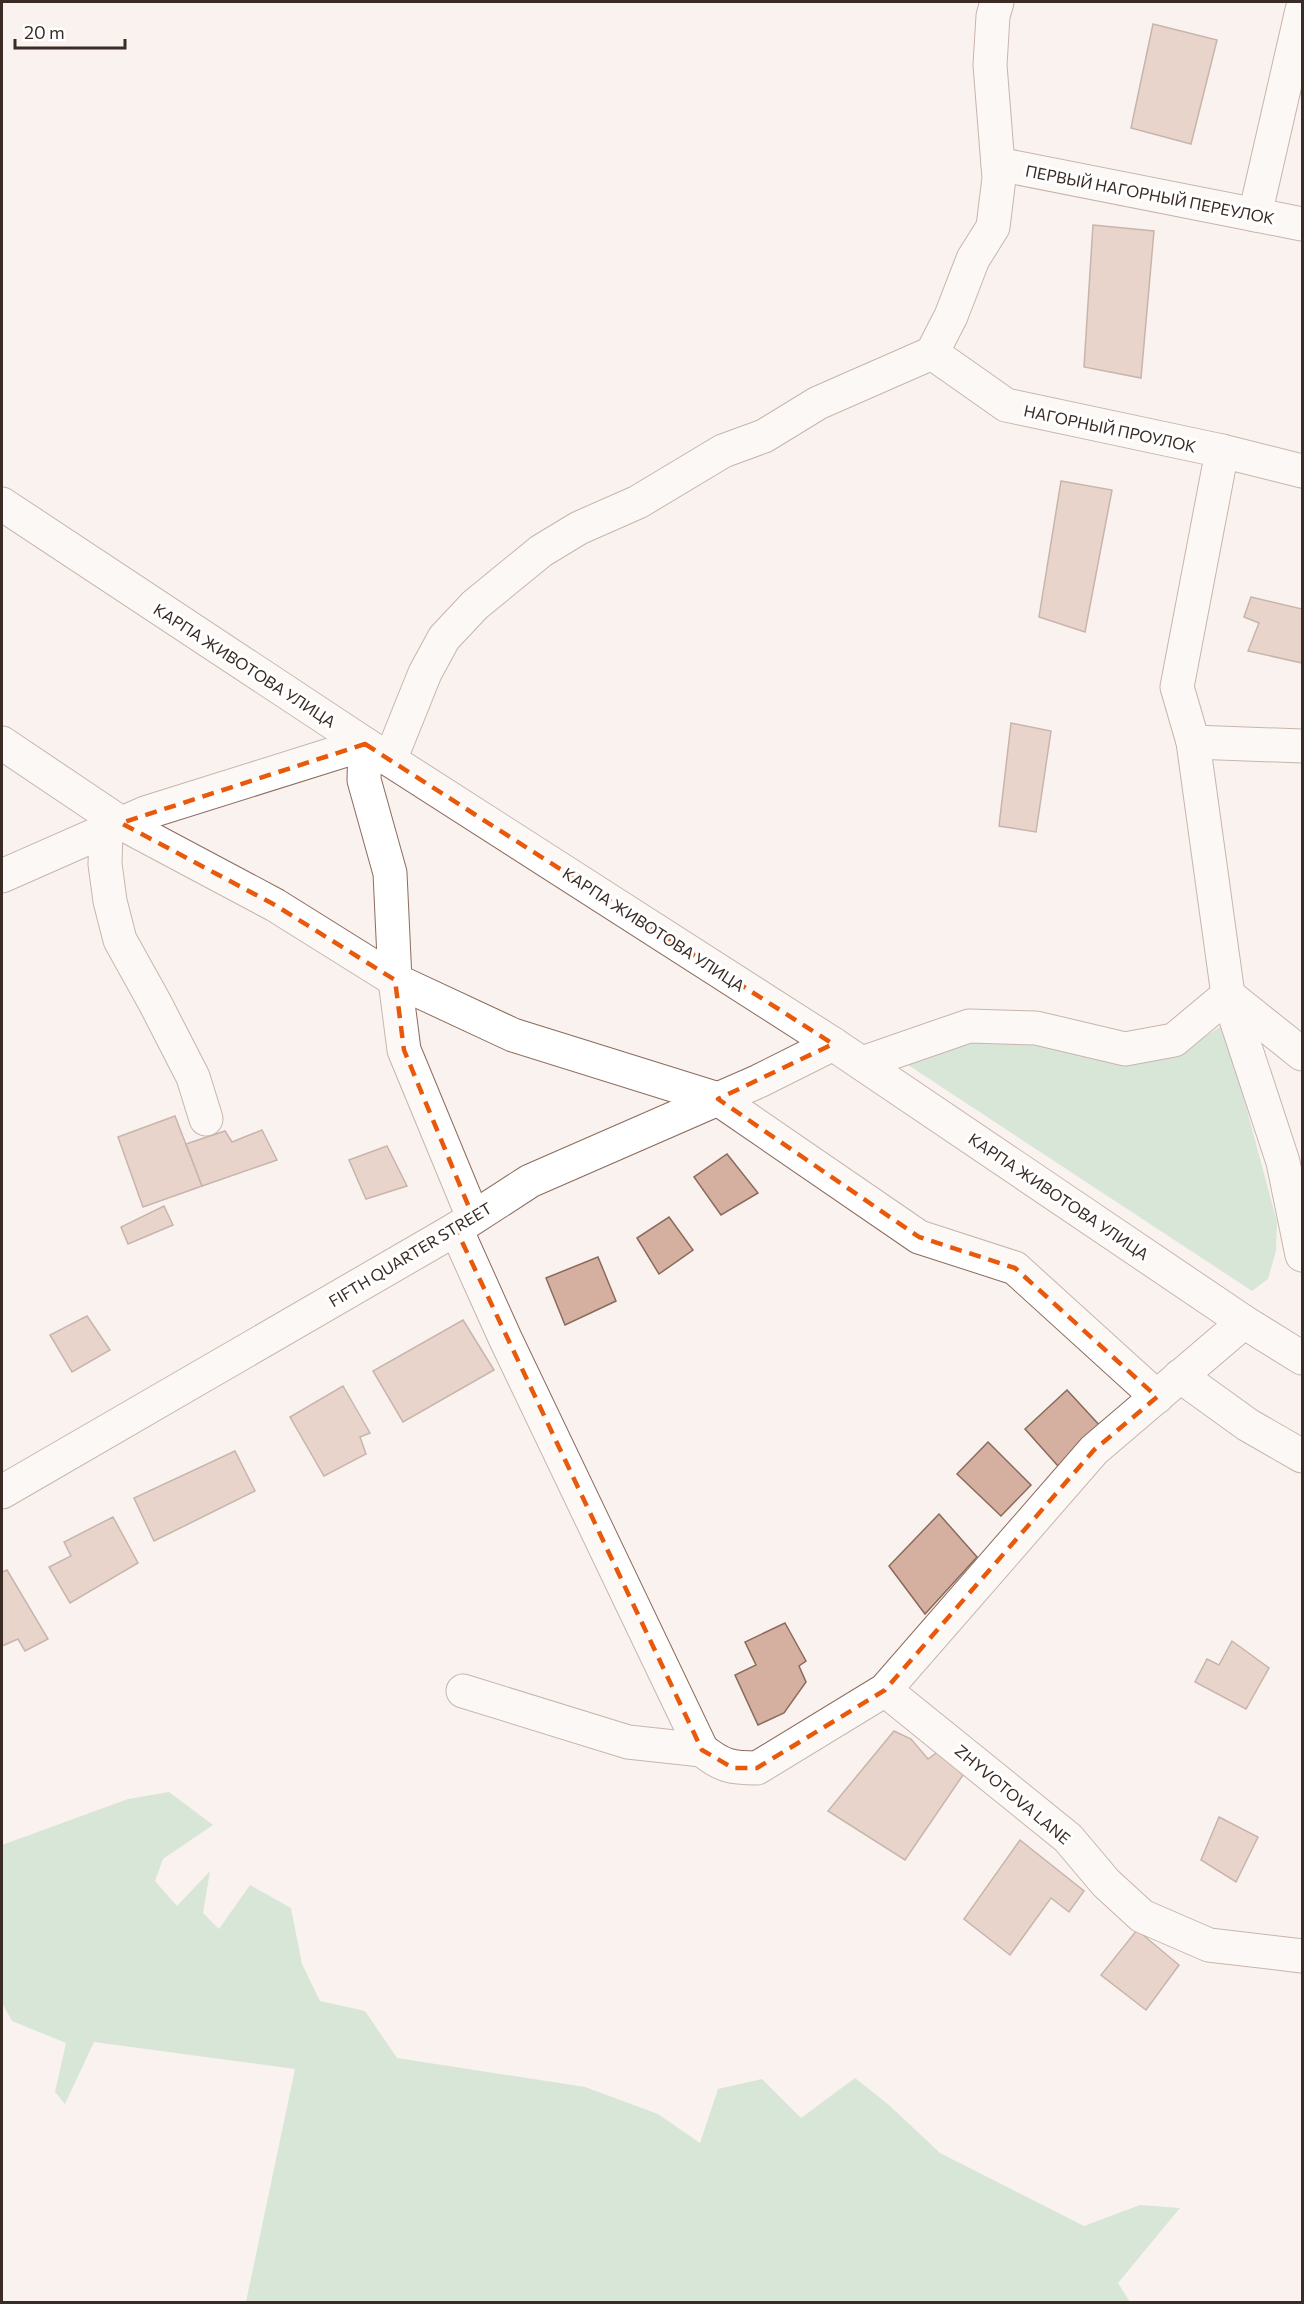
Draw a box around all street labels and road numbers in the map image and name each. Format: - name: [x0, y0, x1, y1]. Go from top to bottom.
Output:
- street label: ПЕРВЫЙ НАГОРНЫЙ ПЕРЕУЛОК: [1024, 160, 1276, 228]
- street label: НАГОРНЫЙ ПРОУЛОК: [1022, 400, 1198, 456]
- street label: КАРПА ЖИВОТОВА УЛИЦА: [150, 599, 340, 731]
- street label: КАРПА ЖИВОТОВА УЛИЦА: [559, 863, 749, 995]
- street label: КАРПА ЖИВОТОВА УЛИЦА: [965, 1129, 1153, 1263]
- street label: FIFTH QUARTER STREET: [325, 1198, 495, 1310]
- street label: ZHYVOTOVA LANE: [952, 1740, 1074, 1848]

